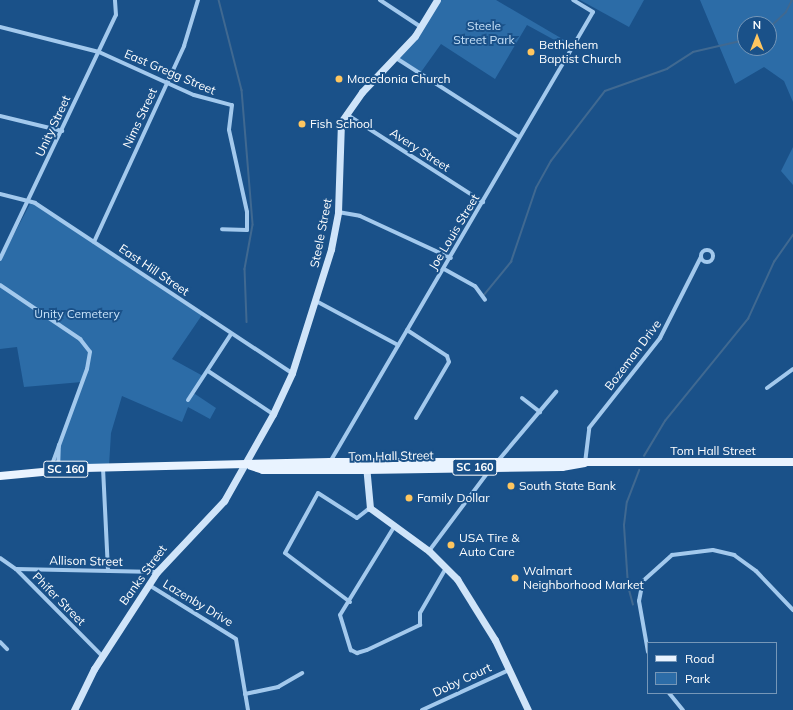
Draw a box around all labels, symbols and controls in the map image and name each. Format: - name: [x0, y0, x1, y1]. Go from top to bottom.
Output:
- north arrow: [737, 16, 777, 56]
- text: N: [753, 18, 761, 32]
- park label: Steele Street Park: [453, 19, 515, 47]
- place label: Bethlehem Baptist Church: [539, 38, 621, 66]
- street label: East Gregg Street: [122, 46, 218, 98]
- marker: Bethlehem Baptist Church: [526, 47, 536, 57]
- place label: Macedonia Church: [347, 72, 451, 86]
- marker: Macedonia Church: [334, 74, 344, 84]
- street label: Nims Street: [120, 86, 160, 150]
- street label: Unity Street: [33, 93, 73, 159]
- place label: Fish School: [310, 117, 373, 131]
- marker: Fish School: [297, 119, 307, 129]
- street label: Avery Street: [387, 125, 453, 175]
- street label: Joe Louis Street: [426, 192, 482, 272]
- street label: Steele Street: [307, 197, 335, 269]
- street label: East Hill Street: [116, 241, 192, 299]
- park label: Unity Cemetery: [34, 307, 120, 321]
- street label: Bozeman Drive: [602, 317, 664, 393]
- street label: Tom Hall Street: [670, 444, 756, 458]
- street label: Tom Hall Street: [348, 448, 434, 464]
- road number: SC 160: [452, 458, 498, 476]
- road number: SC 160: [43, 460, 89, 478]
- place label: South State Bank: [519, 479, 616, 493]
- marker: South State Bank: [506, 481, 516, 491]
- place label: Family Dollar: [417, 491, 490, 505]
- marker: Family Dollar: [404, 493, 414, 503]
- place label: USA Tire & Auto Care: [459, 531, 519, 559]
- marker: USA Tire & Auto Care: [446, 540, 456, 550]
- street label: Banks Street: [116, 542, 170, 608]
- street label: Allison Street: [49, 553, 123, 569]
- place label: Walmart Neighborhood Market: [523, 564, 644, 592]
- street label: Phifer Street: [30, 570, 88, 628]
- marker: Walmart Neighborhood Market: [510, 573, 520, 583]
- street label: Lazenby Drive: [160, 576, 236, 630]
- legend: [647, 642, 777, 694]
- text: Road: [685, 651, 714, 666]
- street label: Doby Court: [430, 660, 494, 700]
- text: Park: [685, 671, 710, 686]

